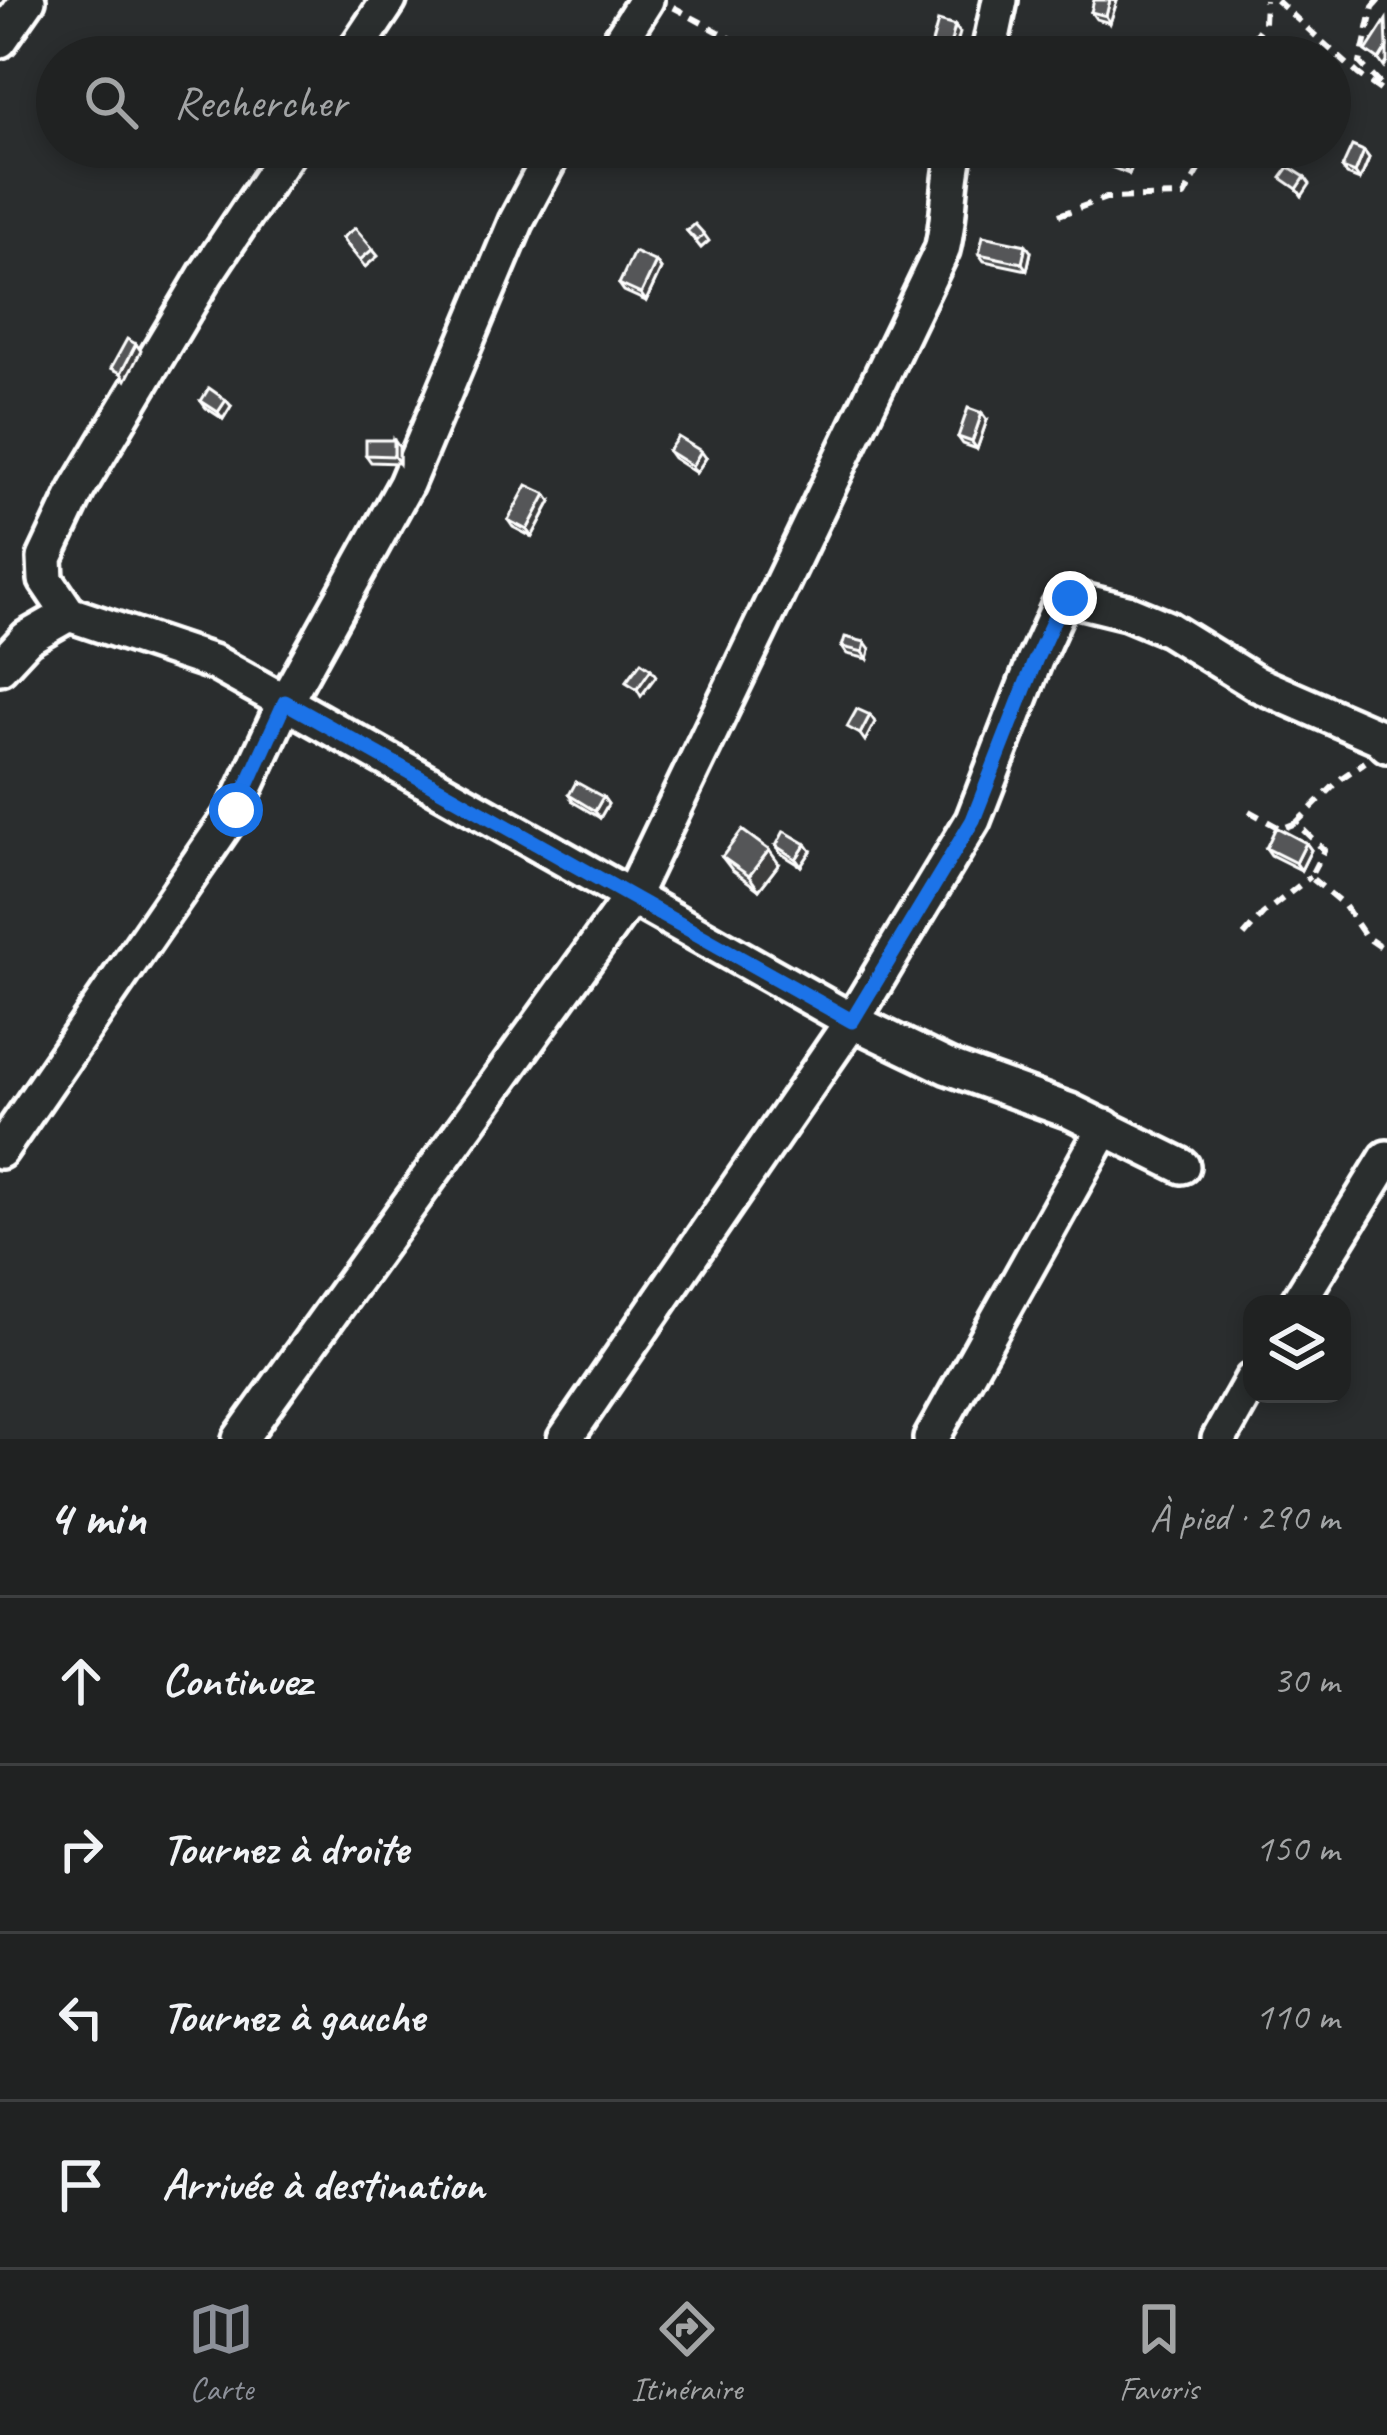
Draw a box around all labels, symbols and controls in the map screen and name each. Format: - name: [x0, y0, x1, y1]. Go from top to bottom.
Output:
- search box: [36, 36, 1351, 168]
- icon: search: [78, 69, 144, 135]
- text: Rechercher: [174, 74, 347, 131]
- route end: [1043, 571, 1097, 625]
- route start: [209, 783, 263, 837]
- map controls: [1243, 1295, 1351, 1403]
- button: layers: [1243, 1295, 1351, 1403]
- text: 4 min: [48, 1485, 146, 1549]
- text: À pied · 290 m: [1150, 1493, 1339, 1542]
- icon: ahead: [48, 1648, 114, 1714]
- text: Continuez: [162, 1652, 311, 1709]
- text: 30 m: [1273, 1656, 1339, 1705]
- icon: right: [48, 1816, 114, 1882]
- text: Tournez à droite: [162, 1820, 408, 1877]
- text: 150 m: [1255, 1824, 1339, 1873]
- icon: left: [48, 1984, 114, 2050]
- text: Tournez à gauche: [162, 1988, 424, 2045]
- text: 110 m: [1255, 1992, 1339, 2041]
- icon: arrive: [48, 2152, 114, 2218]
- text: Arrivée à destination: [162, 2156, 485, 2213]
- tab: Carte: [188, 2296, 254, 2410]
- tab: Itinéraire: [631, 2296, 742, 2410]
- tab: Favoris: [1119, 2296, 1199, 2410]

